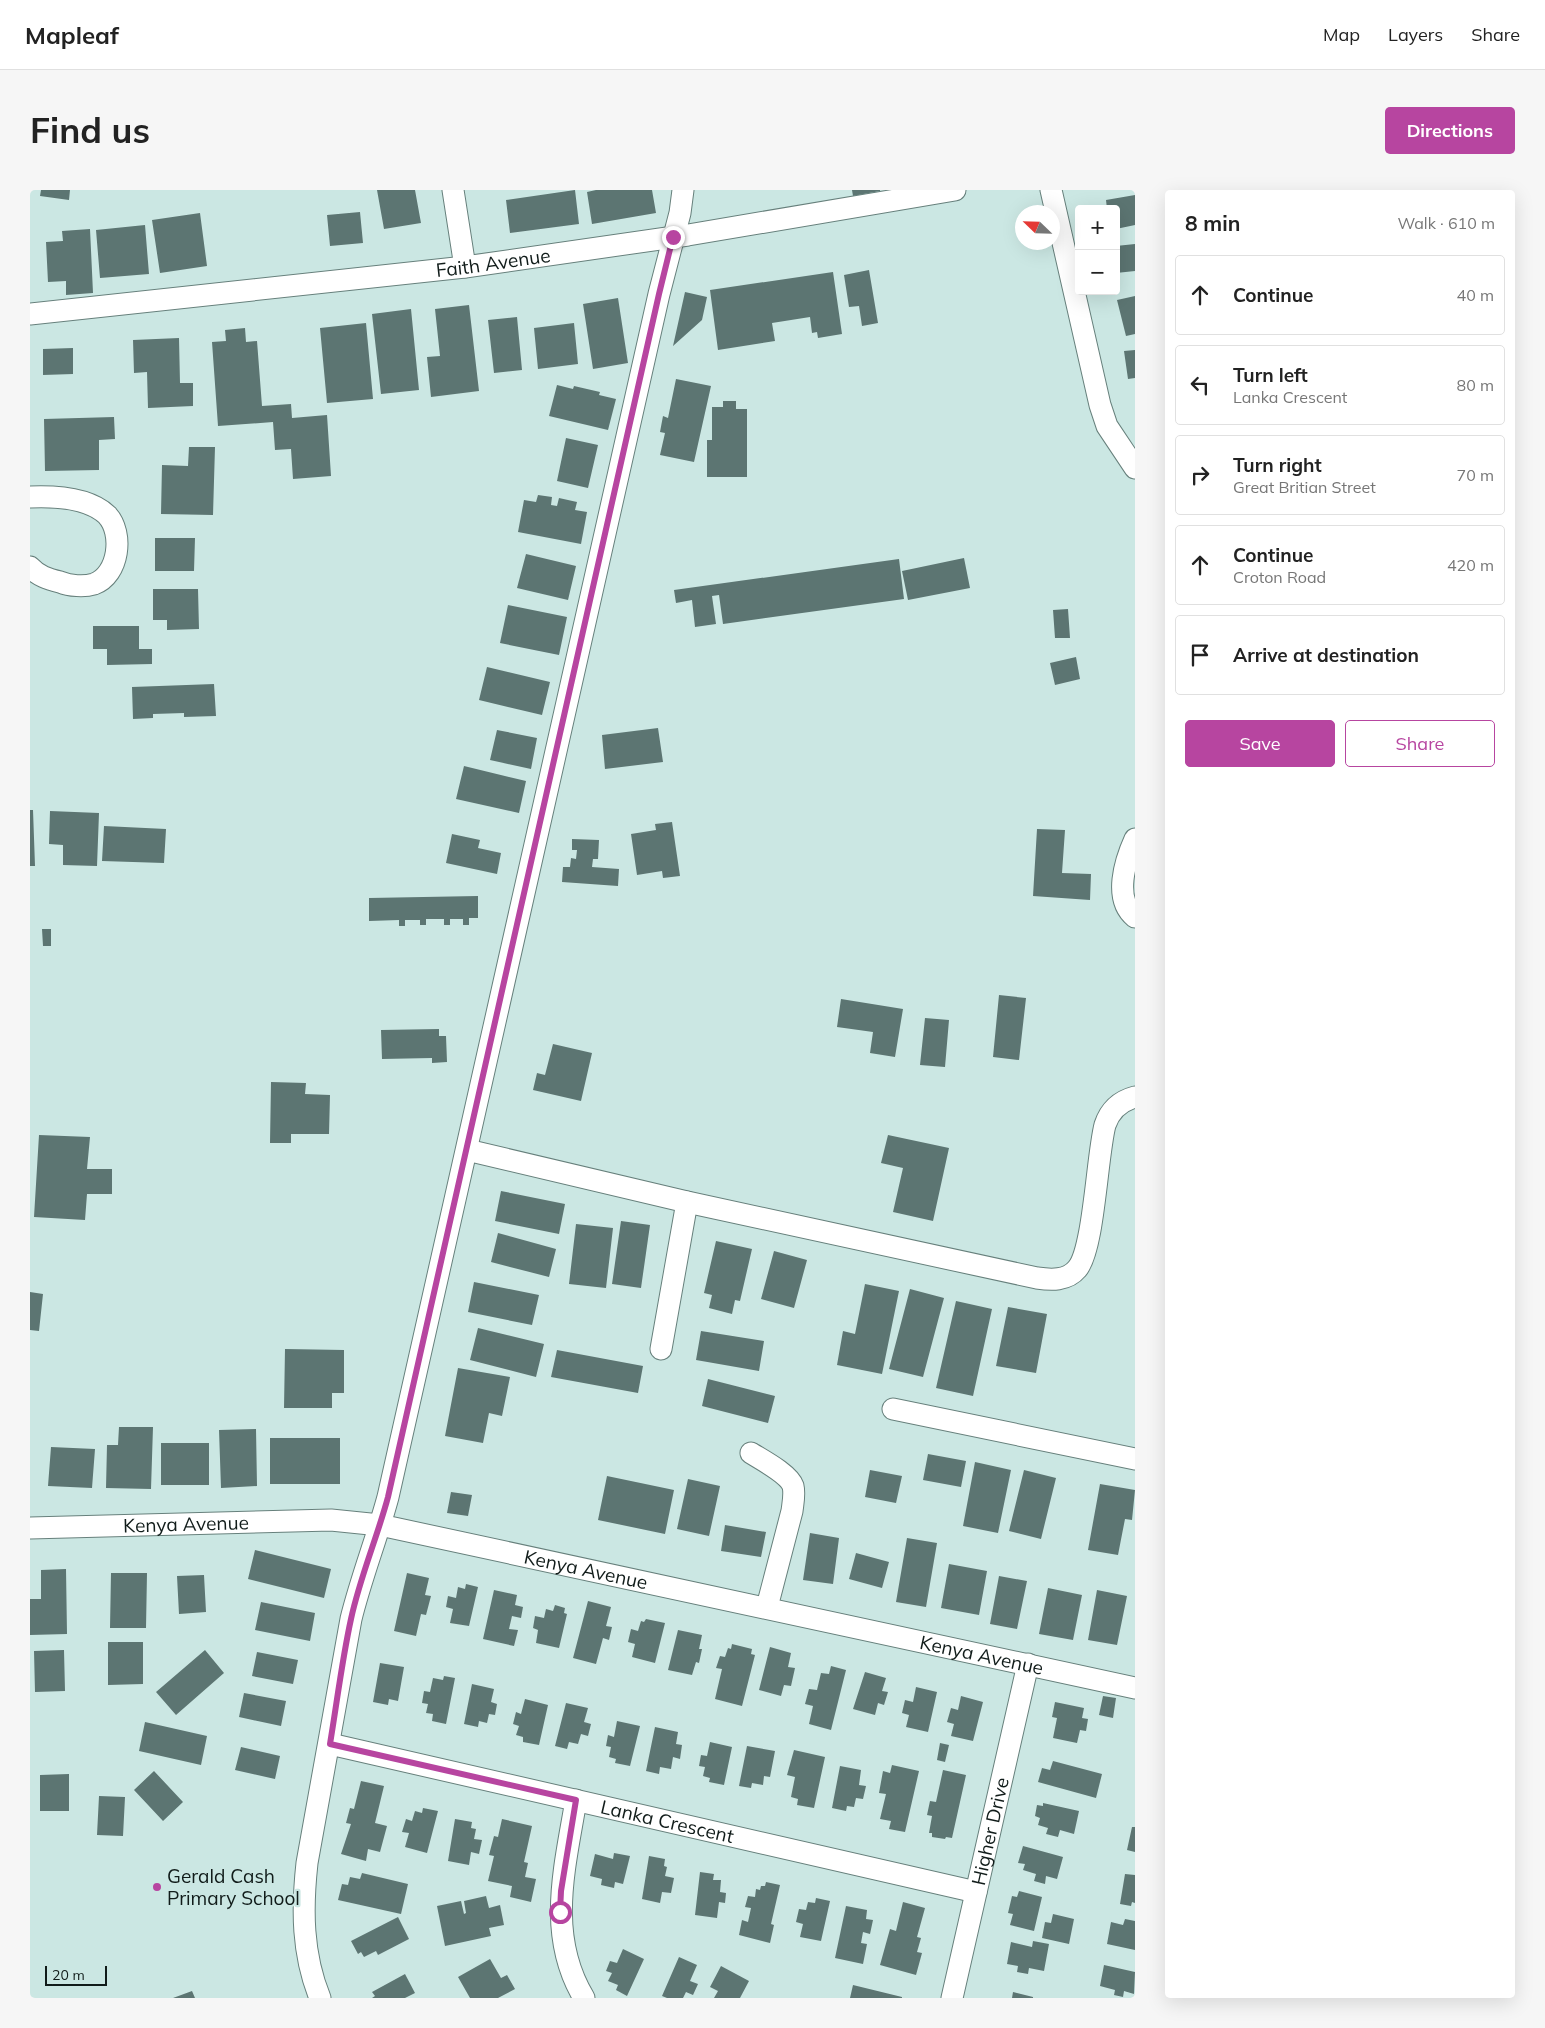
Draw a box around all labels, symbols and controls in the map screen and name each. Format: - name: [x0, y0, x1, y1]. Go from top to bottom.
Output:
- text: Mapleaf: [25, 20, 119, 50]
- text: Map: [1323, 23, 1360, 46]
- text: Layers: [1388, 23, 1443, 46]
- text: Share: [1471, 23, 1520, 46]
- button: Directions: [1385, 107, 1515, 154]
- text: Find us: [30, 108, 150, 152]
- north arrow: [1015, 205, 1060, 250]
- map controls: [1075, 205, 1120, 295]
- button: +: [1075, 205, 1120, 250]
- text: 8 min: [1185, 210, 1240, 236]
- text: Walk · 610 m: [1397, 213, 1495, 233]
- route end: [662, 226, 685, 249]
- street label: Faith Avenue: [435, 243, 552, 282]
- button: −: [1075, 250, 1120, 295]
- icon: ahead: [1186, 281, 1214, 309]
- text: Continue: [1233, 283, 1313, 307]
- text: 40 m: [1457, 285, 1494, 305]
- text: Turn left: [1233, 363, 1308, 387]
- icon: left: [1186, 371, 1214, 399]
- text: 80 m: [1457, 375, 1494, 395]
- text: Lanka Crescent: [1233, 387, 1347, 407]
- text: Turn right: [1233, 453, 1322, 477]
- icon: right: [1186, 461, 1214, 489]
- text: 70 m: [1457, 465, 1494, 485]
- text: Great Britian Street: [1233, 477, 1376, 497]
- text: Continue: [1233, 543, 1313, 567]
- icon: ahead: [1186, 551, 1214, 579]
- text: 420 m: [1447, 555, 1494, 575]
- text: Croton Road: [1233, 567, 1326, 587]
- icon: arrive: [1186, 641, 1214, 669]
- text: Arrive at destination: [1233, 643, 1419, 667]
- button: Save: [1185, 720, 1335, 767]
- button: Share: [1345, 720, 1495, 767]
- street label: Kenya Avenue: [123, 1510, 249, 1538]
- street label: Kenya Avenue: [522, 1544, 650, 1594]
- street label: Kenya Avenue: [918, 1630, 1046, 1680]
- street label: Higher Drive: [966, 1775, 1014, 1887]
- street label: Lanka Crescent: [598, 1794, 737, 1848]
- place label: Gerald Cash Primary School: [167, 1864, 300, 1910]
- marker: Gerald Cash Primary School: [151, 1881, 163, 1893]
- route start: [549, 1901, 572, 1924]
- scale bar: [45, 1963, 108, 1986]
- text: 20 m: [52, 1966, 85, 1984]

